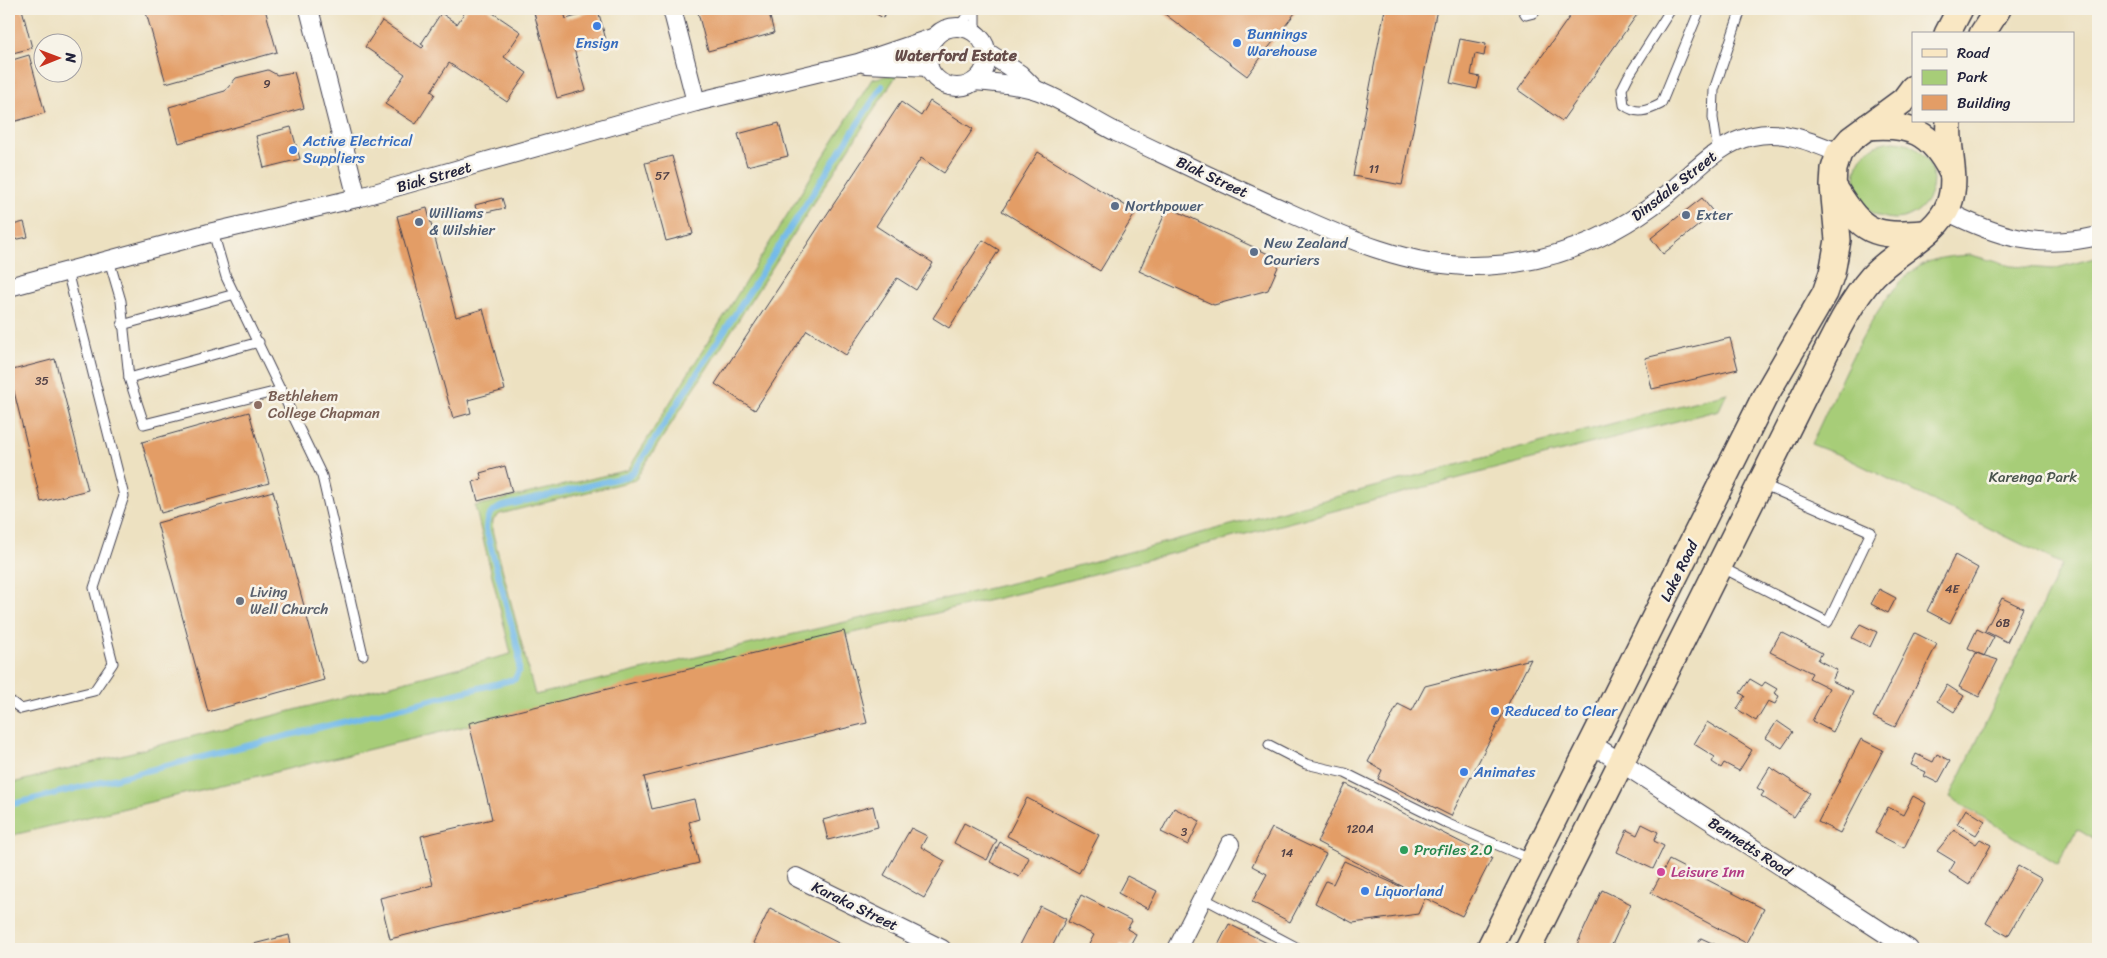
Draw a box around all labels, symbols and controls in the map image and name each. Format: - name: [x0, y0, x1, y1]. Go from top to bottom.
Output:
- marker: Ensign: [591, 20, 603, 32]
- place label: Bunnings Warehouse: [1247, 21, 1317, 64]
- place label: Ensign: [575, 30, 619, 56]
- north arrow: [32, 32, 82, 82]
- legend: [1912, 32, 2074, 122]
- marker: Bunnings Warehouse: [1231, 37, 1243, 49]
- text: Road: [1957, 40, 1990, 66]
- district label: Waterford Estate: [895, 41, 1018, 70]
- text: N: [58, 52, 83, 63]
- text: Park: [1957, 64, 1988, 90]
- house number: 9: [263, 73, 271, 95]
- text: Building: [1957, 90, 2011, 116]
- place label: Active Electrical Suppliers: [302, 128, 413, 171]
- marker: Active Electrical Suppliers: [287, 144, 299, 156]
- street label: Dinsdale Street: [1625, 144, 1723, 228]
- street label: Biak Street: [1172, 149, 1253, 205]
- street label: Biak Street: [394, 154, 475, 200]
- house number: 11: [1369, 158, 1379, 180]
- house number: 57: [655, 165, 670, 187]
- place label: Northpower: [1125, 193, 1204, 219]
- place label: Williams & Wilshier: [429, 200, 496, 243]
- marker: Northpower: [1109, 200, 1121, 212]
- place label: Exter: [1696, 202, 1733, 228]
- marker: Exter: [1680, 209, 1692, 221]
- marker: Williams & Wilshier: [413, 216, 425, 228]
- place label: New Zealand Couriers: [1264, 230, 1348, 273]
- marker: New Zealand Couriers: [1248, 246, 1260, 258]
- house number: 35: [35, 370, 49, 392]
- place label: Bethlehem College Chapman: [268, 383, 380, 426]
- marker: Bethlehem College Chapman: [252, 399, 264, 411]
- park label: Karenga Park: [1989, 464, 2077, 490]
- street label: Lake Road: [1653, 535, 1706, 606]
- house number: 4E: [1945, 578, 1960, 600]
- place label: Living Well Church: [250, 579, 329, 622]
- marker: Living Well Church: [234, 595, 246, 607]
- house number: 6B: [1996, 612, 2011, 634]
- place label: Reduced to Clear: [1505, 698, 1618, 724]
- marker: Reduced to Clear: [1489, 705, 1501, 717]
- place label: Animates: [1473, 759, 1535, 785]
- marker: Animates: [1458, 766, 1470, 778]
- street label: Bennetts Road: [1703, 810, 1798, 884]
- house number: 120A: [1346, 818, 1374, 840]
- house number: 3: [1181, 821, 1188, 843]
- place label: Profiles 2.0: [1414, 837, 1493, 863]
- house number: 14: [1281, 842, 1294, 864]
- marker: Profiles 2.0: [1398, 844, 1410, 856]
- place label: Leisure Inn: [1671, 859, 1745, 885]
- marker: Leisure Inn: [1655, 866, 1667, 878]
- street label: Karaka Street: [807, 874, 903, 938]
- place label: Liquorland: [1375, 878, 1444, 904]
- marker: Liquorland: [1359, 885, 1371, 897]

